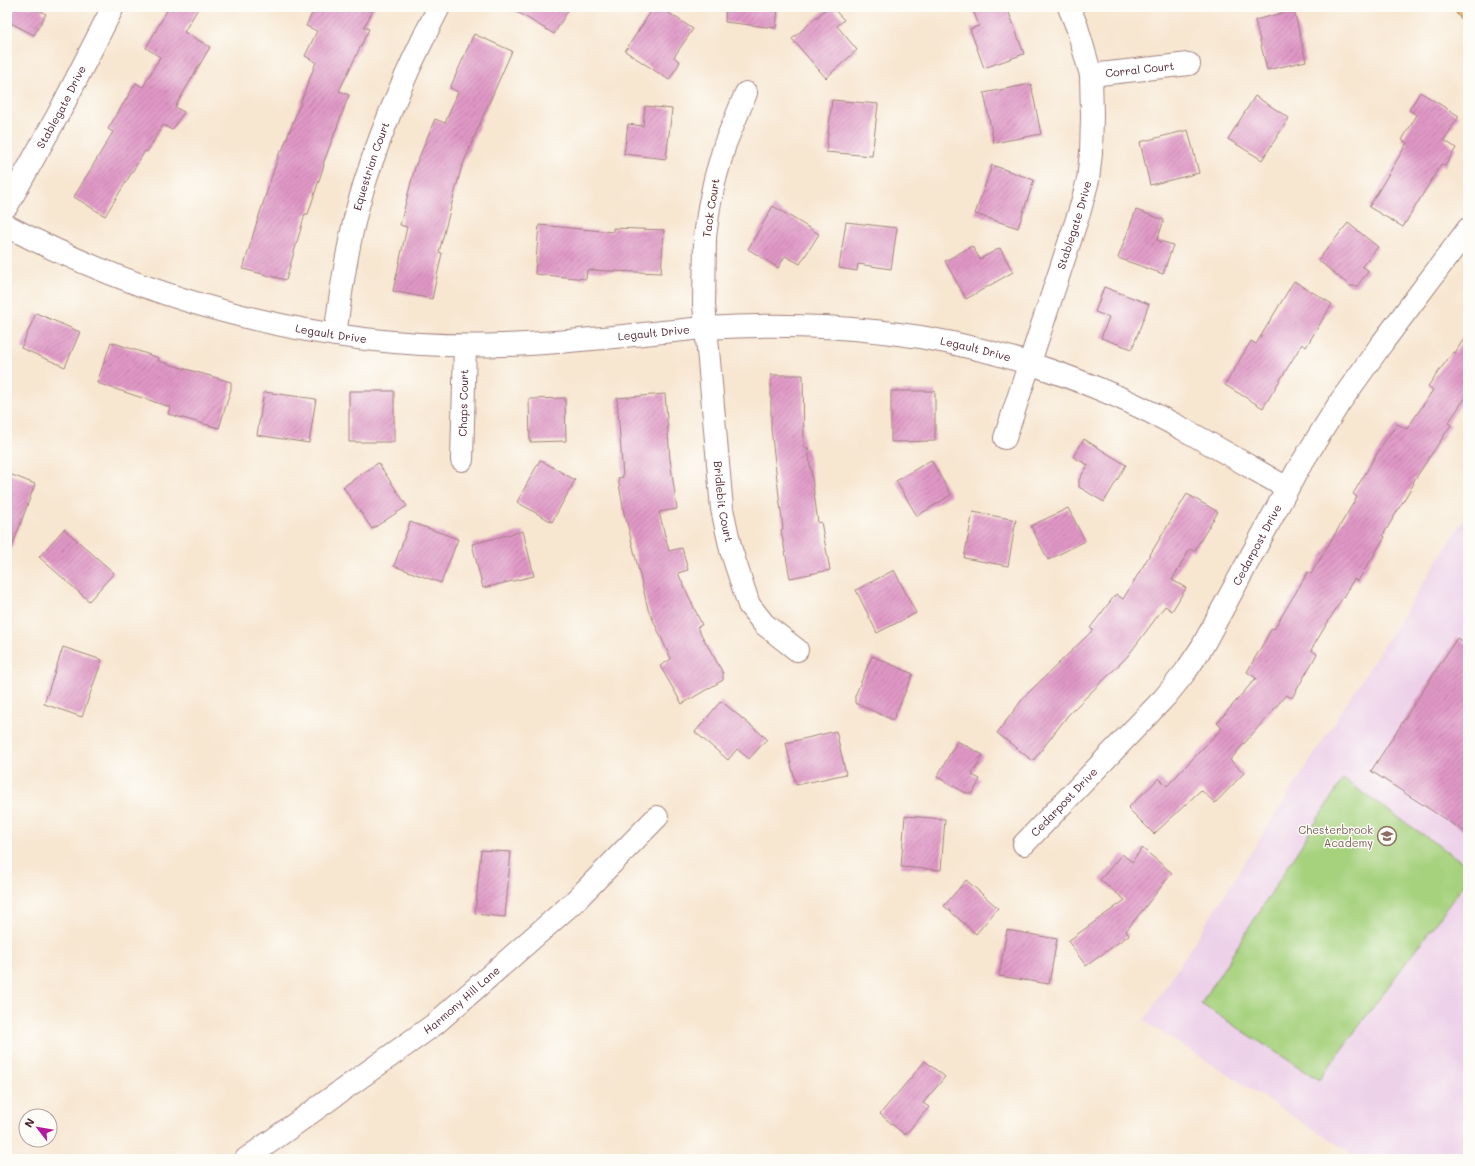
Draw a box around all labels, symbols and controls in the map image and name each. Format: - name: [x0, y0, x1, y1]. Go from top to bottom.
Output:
- street label: Corral Court: [1104, 58, 1175, 80]
- street label: Stablegate Drive: [33, 62, 89, 151]
- street label: Equestrian Court: [349, 119, 393, 212]
- street label: Tack Court: [698, 177, 723, 239]
- street label: Stablegate Drive: [1053, 179, 1095, 271]
- street label: Legault Drive: [294, 320, 368, 346]
- street label: Legault Drive: [617, 321, 691, 344]
- street label: Legault Drive: [939, 333, 1013, 365]
- street label: Chaps Court: [455, 369, 471, 437]
- street label: Bridlebit Court: [711, 460, 737, 544]
- street label: Cedarpost Drive: [1229, 501, 1285, 588]
- street label: Cedarpost Drive: [1027, 764, 1101, 840]
- place label: Chesterbrook Academy: [1298, 822, 1373, 850]
- school or university icon: Chesterbrook Academy: [1376, 825, 1398, 847]
- street label: Harmony Hill Lane: [420, 962, 503, 1037]
- north arrow: [18, 1108, 58, 1148]
- text: N: [20, 1115, 38, 1130]

